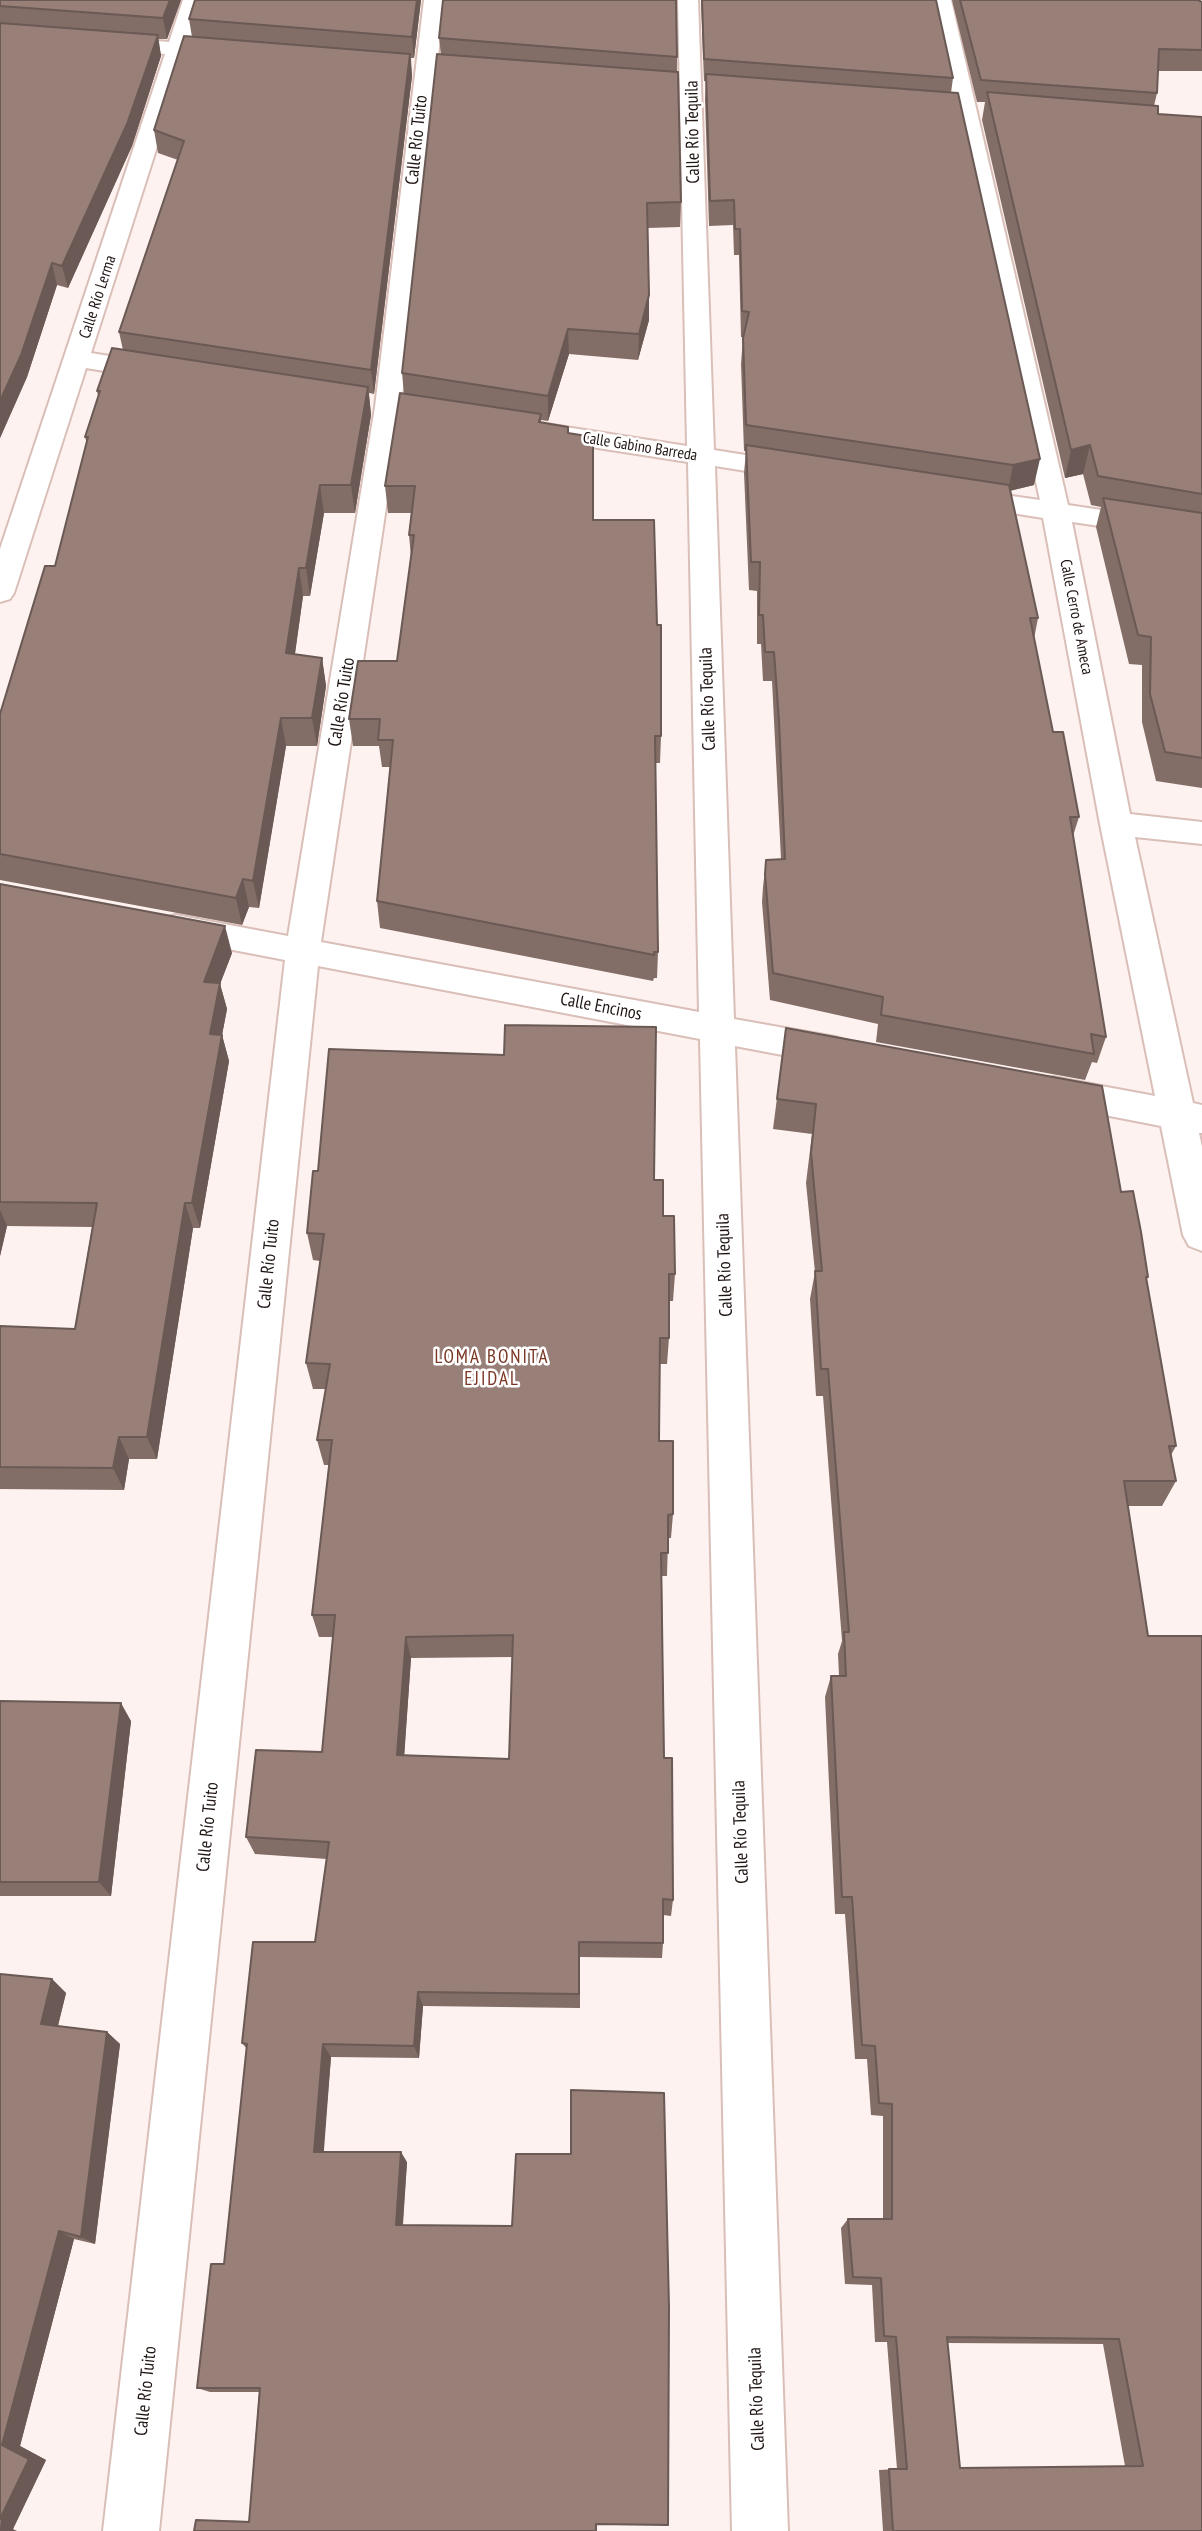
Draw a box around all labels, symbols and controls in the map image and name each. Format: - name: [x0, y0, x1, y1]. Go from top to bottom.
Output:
- street label: Calle Río Tequila: [681, 80, 705, 184]
- street label: Calle Río Tuito: [402, 94, 432, 186]
- street label: Calle Río Lerma: [76, 253, 120, 341]
- street label: Calle Gabino Barreda: [581, 428, 699, 466]
- street label: Calle Cerro de Ameca: [1055, 558, 1097, 676]
- street label: Calle Río Tequila: [695, 647, 721, 751]
- street label: Calle Río Tuito: [324, 656, 360, 748]
- street label: Calle Encinos: [558, 989, 644, 1025]
- street label: Calle Río Tequila: [712, 1213, 738, 1317]
- street label: Calle Río Tuito: [254, 1218, 284, 1310]
- district label: LOMA BONITA EJIDAL: [436, 1347, 548, 1391]
- street label: Calle Río Tequila: [728, 1780, 754, 1884]
- street label: Calle Río Tuito: [193, 1781, 223, 1873]
- street label: Calle Río Tuito: [131, 2345, 161, 2437]
- street label: Calle Río Tequila: [744, 2347, 770, 2451]

